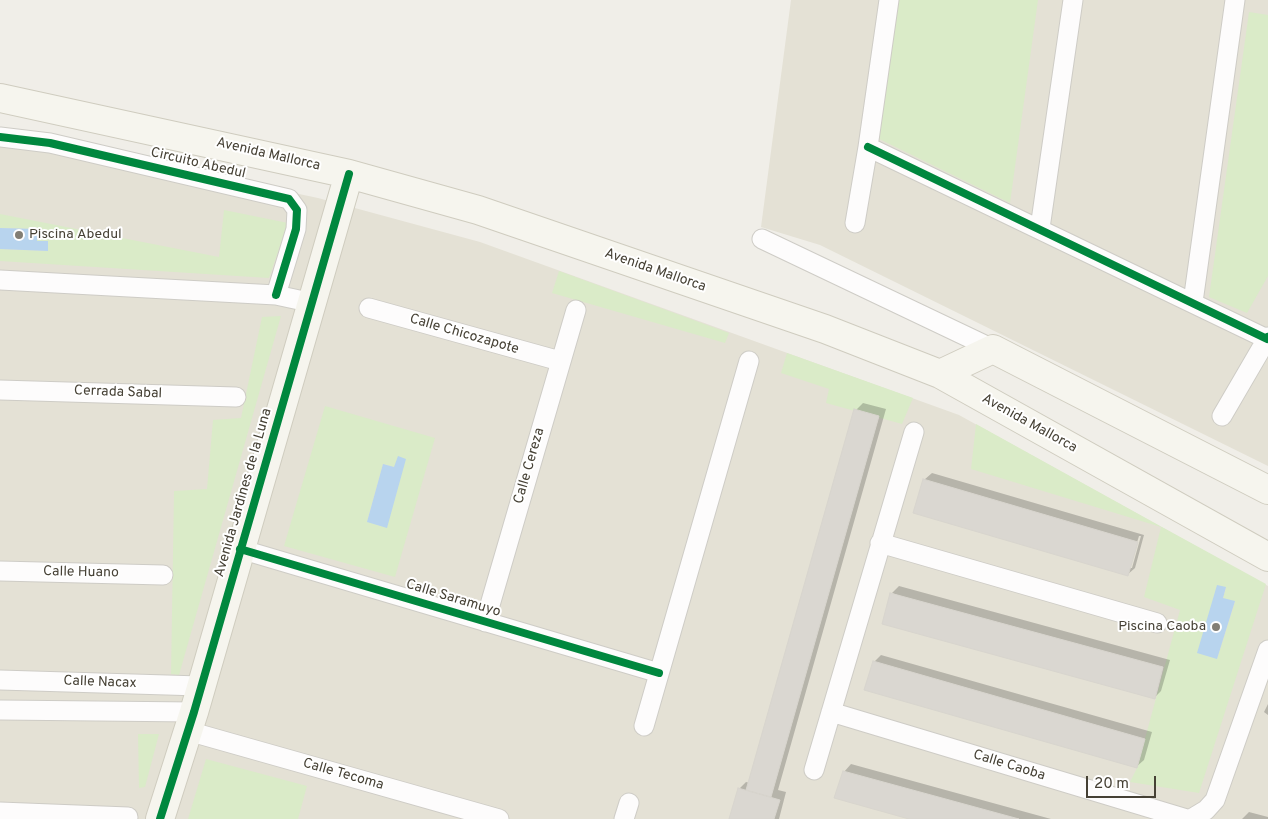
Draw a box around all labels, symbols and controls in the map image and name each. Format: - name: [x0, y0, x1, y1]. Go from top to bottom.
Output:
- street label: Avenida Mallorca: [214, 135, 322, 175]
- street label: Circuito Abedul: [149, 145, 247, 183]
- place label: Piscina Abedul: [29, 227, 122, 243]
- marker: Piscina Abedul: [13, 229, 25, 241]
- street label: Avenida Mallorca: [602, 246, 708, 296]
- street label: Calle Chicozapote: [407, 311, 521, 359]
- street label: Cerrada Sabal: [74, 383, 162, 403]
- street label: Avenida Mallorca: [979, 391, 1079, 457]
- street label: Avenida Jardines de la Luna: [212, 407, 276, 579]
- street label: Calle Cereza: [511, 426, 549, 506]
- street label: Calle Huano: [43, 564, 119, 582]
- street label: Calle Saramuyo: [404, 577, 502, 621]
- place label: Piscina Caoba: [1118, 619, 1206, 635]
- marker: Piscina Caoba: [1210, 621, 1222, 633]
- street label: Calle Nacax: [63, 673, 137, 693]
- street label: Calle Caoba: [971, 747, 1047, 785]
- street label: Calle Tecoma: [301, 755, 385, 795]
- scale bar: [1088, 766, 1158, 798]
- text: 20 m: [1094, 775, 1129, 794]

